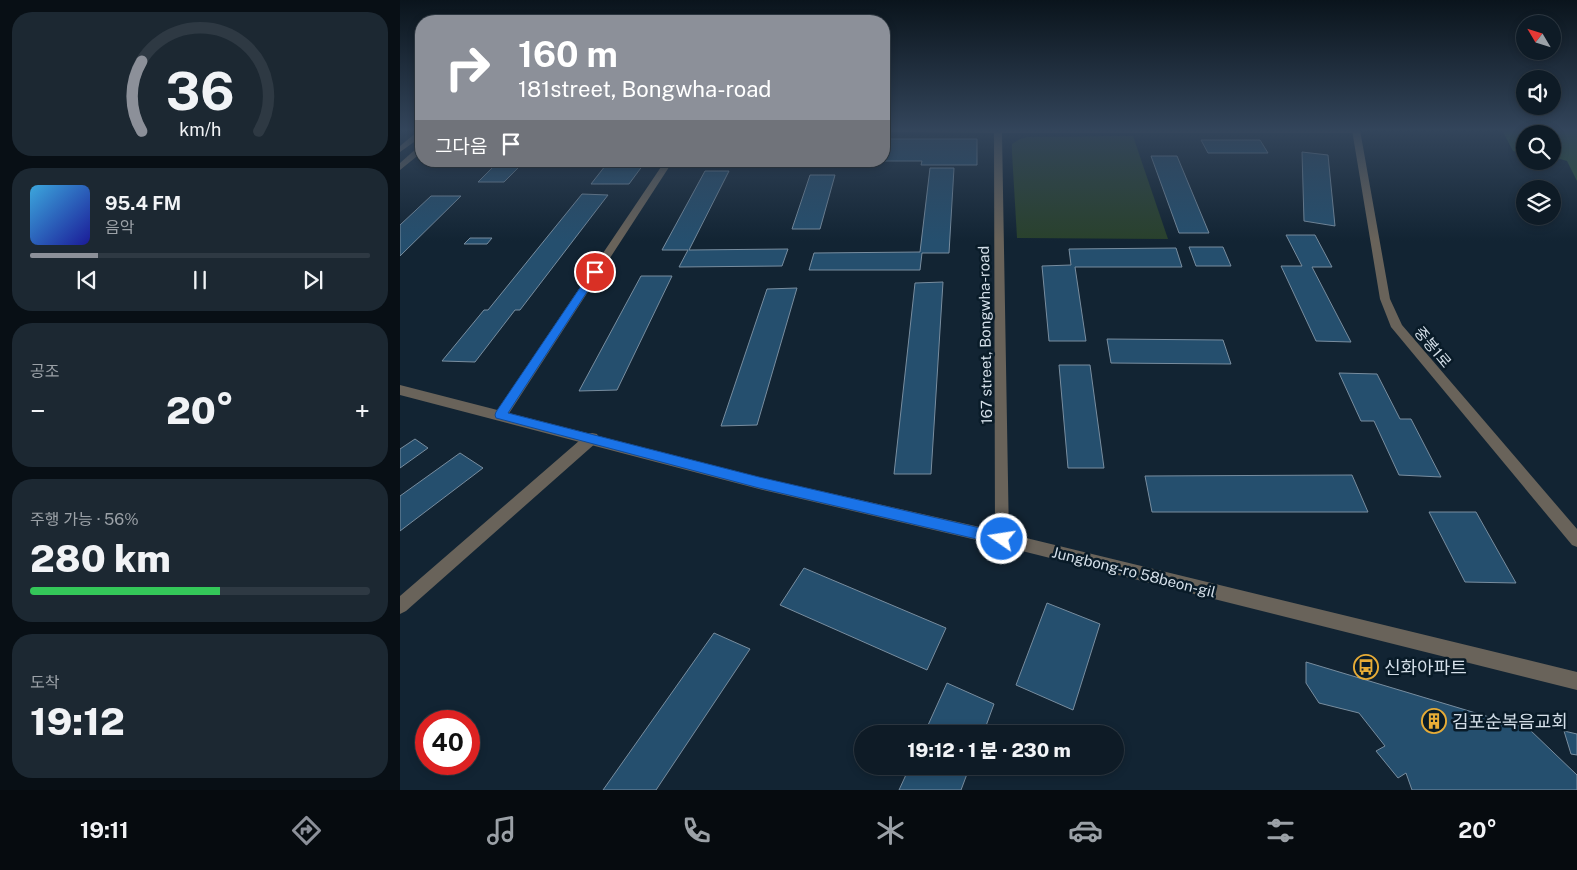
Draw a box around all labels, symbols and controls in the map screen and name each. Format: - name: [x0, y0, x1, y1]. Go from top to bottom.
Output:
- north arrow: [1516, 15, 1561, 60]
- map controls: [1516, 15, 1561, 225]
- text: 160 m: [518, 34, 618, 75]
- icon: right: [435, 35, 500, 100]
- text: 36: [166, 61, 234, 122]
- button: sound: [1516, 70, 1561, 115]
- text: 181street, Bongwha-road: [518, 76, 771, 102]
- text: km/h: [179, 119, 221, 140]
- button: search: [1516, 125, 1561, 170]
- icon: arrive: [497, 130, 525, 158]
- text: 그다음: [435, 135, 487, 157]
- button: layers: [1516, 180, 1561, 225]
- text: 95.4 FM: [105, 192, 181, 214]
- text: 음악: [105, 218, 134, 237]
- street label: 167 street, Bongwha-road: [975, 246, 995, 424]
- pin: [574, 251, 616, 293]
- icon: arrive: [581, 258, 609, 286]
- icon: previous: [73, 266, 101, 294]
- icon: pause: [186, 266, 214, 294]
- icon: next: [299, 266, 327, 294]
- street label: 중봉1로: [1411, 323, 1455, 371]
- text: 공조: [30, 362, 59, 381]
- text: 20°: [166, 388, 234, 433]
- text: −: [30, 394, 46, 427]
- text: +: [354, 394, 370, 427]
- text: 주행 가능 · 56%: [30, 510, 139, 529]
- position arrow: [975, 512, 1027, 564]
- text: 280 km: [30, 536, 171, 581]
- street label: Jungbong-ro 58beon-gil: [1050, 543, 1218, 601]
- bus stop icon: 신화아파트: [1353, 654, 1379, 680]
- place label: 신화아파트: [1384, 657, 1467, 678]
- text: 도착: [30, 673, 59, 692]
- text: 19:12: [30, 699, 125, 744]
- building icon: 김포순복음교회: [1421, 708, 1447, 734]
- speed limit sign: 40: [415, 710, 480, 775]
- place label: 김포순복음교회: [1452, 711, 1568, 732]
- text: 19:12 · 1 분 · 230 m: [907, 739, 1071, 761]
- icon: directions: [289, 813, 324, 848]
- icon: music: [484, 813, 519, 848]
- icon: phone: [679, 813, 714, 848]
- icon: climate: [873, 813, 908, 848]
- icon: car: [1068, 813, 1103, 848]
- icon: filters: [1263, 813, 1298, 848]
- text: 19:11: [80, 817, 129, 843]
- text: 20°: [1458, 817, 1497, 843]

